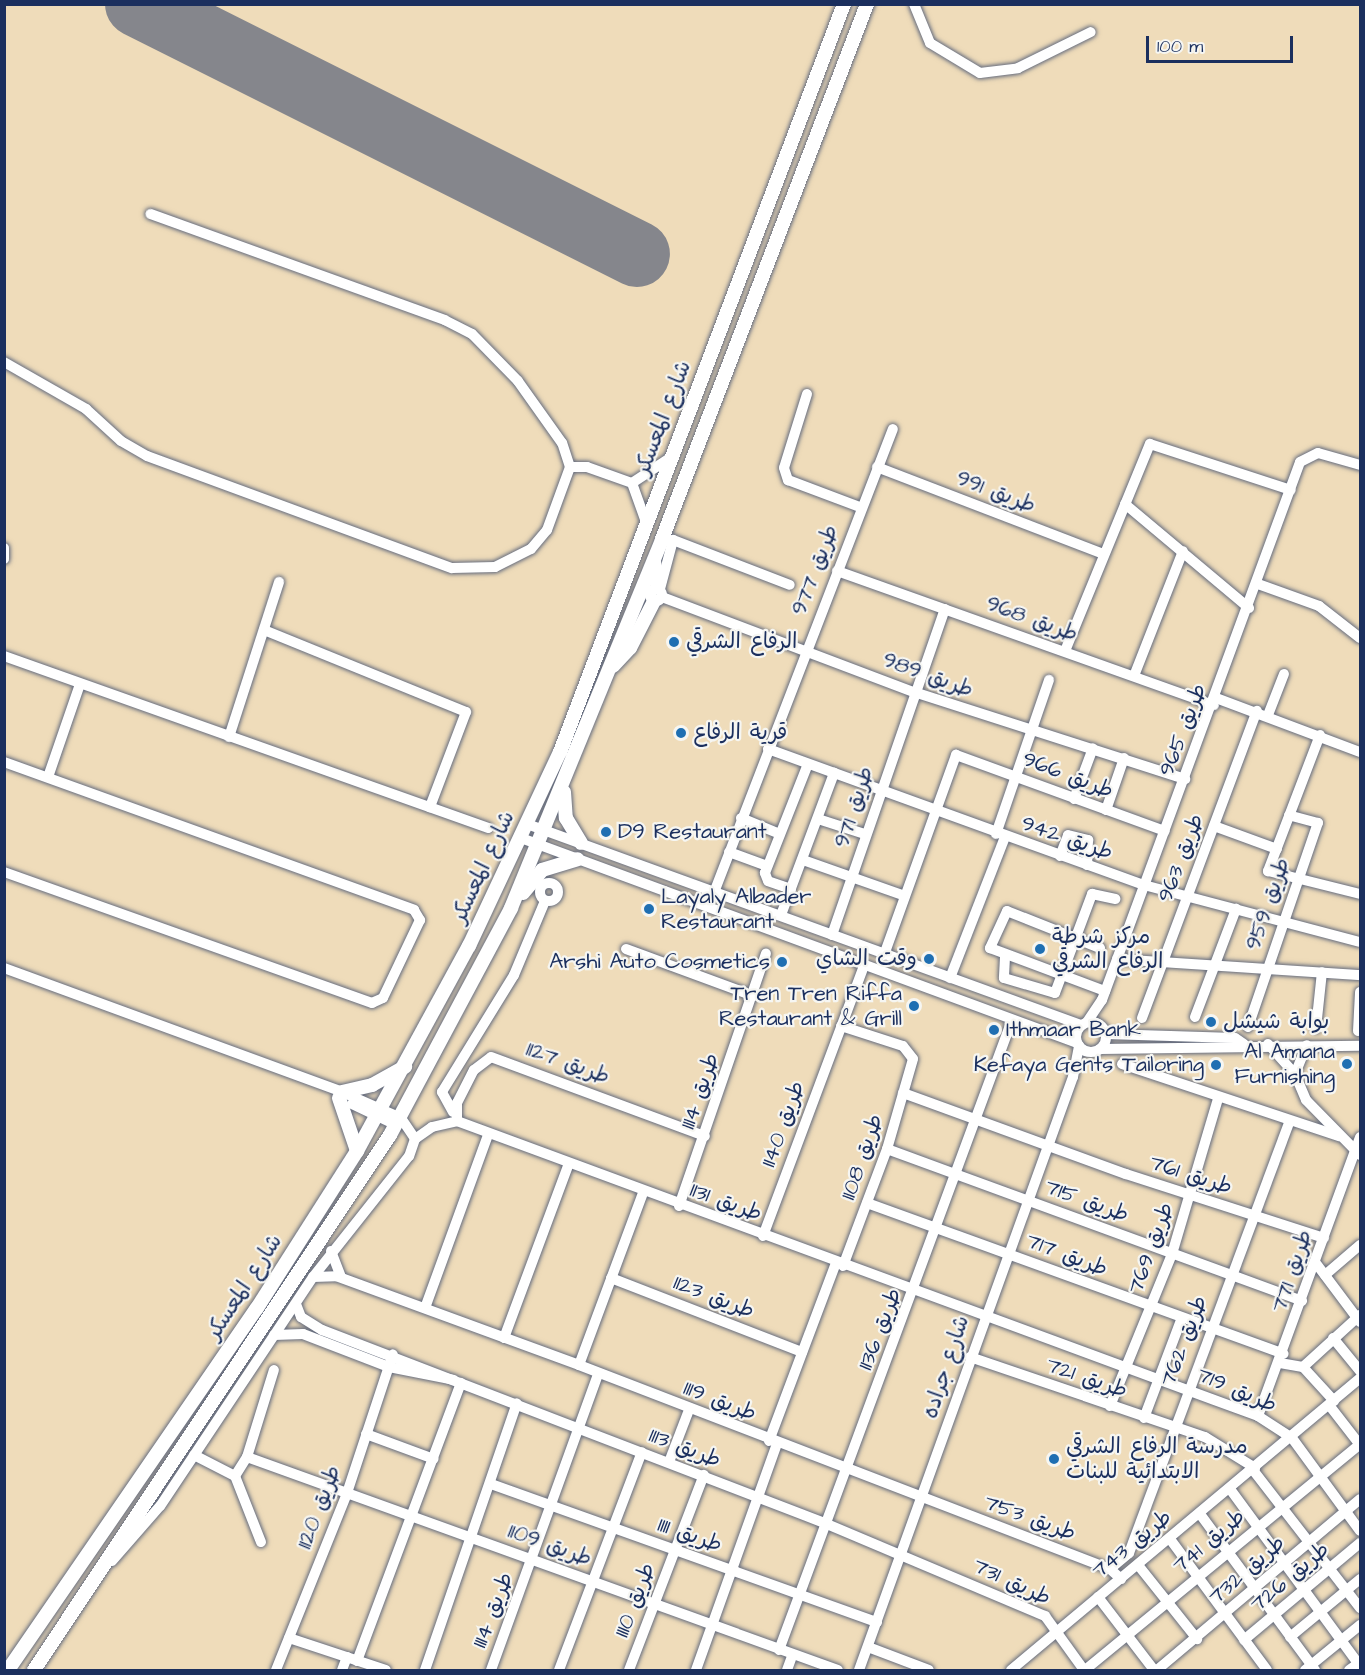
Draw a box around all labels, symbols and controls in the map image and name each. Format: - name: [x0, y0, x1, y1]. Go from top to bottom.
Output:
- scale bar: [1149, 24, 1296, 62]
- text: 100 m: [1157, 34, 1203, 59]
- street label: شارع المعسكر: [629, 357, 697, 479]
- street label: طريق 991: [953, 465, 1039, 519]
- street label: طريق 977: [786, 521, 844, 619]
- street label: طريق 968: [983, 590, 1081, 648]
- place label: الرفاع الشرقي: [686, 629, 798, 655]
- marker: الرفاع الشرقي: [667, 635, 681, 649]
- street label: طريق 989: [879, 646, 977, 704]
- street label: طريق 965: [1153, 680, 1213, 780]
- place label: قرية الرفاع: [693, 720, 787, 746]
- marker: قرية الرفاع: [674, 726, 688, 740]
- street label: طريق 966: [1019, 746, 1117, 804]
- street label: طريق 971: [828, 763, 880, 851]
- street label: شارع المعسكر: [446, 807, 520, 927]
- street label: طريق 942: [1018, 810, 1116, 866]
- street label: طريق 963: [1152, 810, 1210, 906]
- place label: D9 Restaurant: [618, 819, 767, 845]
- marker: D9 Restaurant: [599, 825, 613, 839]
- street label: طريق 959: [1240, 854, 1296, 954]
- place label: Layaly Albader Restaurant: [661, 883, 811, 934]
- marker: Layaly Albader Restaurant: [642, 902, 656, 916]
- place label: مركز شرطة الرفاع الشرقي: [1052, 923, 1164, 974]
- marker: مركز شرطة الرفاع الشرقي: [1033, 942, 1047, 956]
- place label: وقت الشاي: [816, 946, 917, 972]
- place label: Arshi Auto Cosmetics: [549, 949, 770, 975]
- marker: وقت الشاي: [922, 952, 936, 966]
- marker: Arshi Auto Cosmetics: [775, 955, 789, 969]
- place label: Tren Tren Riffa Restaurant & Grill: [719, 980, 902, 1032]
- marker: Tren Tren Riffa Restaurant & Grill: [907, 999, 921, 1013]
- place label: بوابة شيشل: [1223, 1009, 1329, 1035]
- marker: بوابة شيشل: [1204, 1015, 1218, 1029]
- place label: Ithmaar Bank: [1006, 1017, 1141, 1043]
- marker: Ithmaar Bank: [987, 1023, 1001, 1037]
- street label: طريق 1127: [523, 1036, 613, 1090]
- place label: Al Amana Furnishing: [1235, 1038, 1335, 1090]
- street label: طريق 1114: [675, 1050, 725, 1132]
- place label: Kefaya Gents Tailoring: [974, 1052, 1204, 1078]
- marker: Al Amana Furnishing: [1340, 1057, 1354, 1071]
- marker: Kefaya Gents Tailoring: [1209, 1058, 1223, 1072]
- street label: طريق 1140: [755, 1077, 811, 1171]
- street label: طريق 1108: [835, 1111, 889, 1203]
- street label: طريق 761: [1146, 1149, 1236, 1201]
- street label: طريق 715: [1042, 1174, 1132, 1228]
- street label: طريق 1131: [686, 1177, 766, 1227]
- street label: طريق 769: [1122, 1199, 1180, 1297]
- street label: طريق 717: [1023, 1227, 1111, 1283]
- street label: طريق 771: [1266, 1227, 1318, 1315]
- street label: شارع المعسكر: [200, 1229, 288, 1345]
- street label: طريق 1123: [670, 1270, 758, 1324]
- street label: طريق 1136: [852, 1284, 908, 1374]
- street label: طريق 762: [1155, 1292, 1213, 1390]
- street label: شارع جراده: [917, 1312, 975, 1422]
- street label: طريق 721: [1043, 1352, 1131, 1404]
- street label: طريق 719: [1193, 1361, 1281, 1419]
- street label: طريق 1119: [680, 1375, 760, 1427]
- street label: طريق 1113: [645, 1422, 725, 1474]
- place label: مدرسة الرفاع الشرقي الابتدائية للبنات: [1066, 1433, 1248, 1484]
- marker: مدرسة الرفاع الشرقي الابتدائية للبنات: [1047, 1452, 1061, 1466]
- street label: طريق 1120: [291, 1462, 347, 1552]
- street label: طريق 753: [981, 1489, 1079, 1547]
- street label: طريق 741: [1167, 1503, 1251, 1579]
- street label: طريق 743: [1087, 1504, 1177, 1584]
- street label: طريق 1111: [654, 1512, 726, 1558]
- street label: طريق 1109: [505, 1518, 595, 1572]
- street label: طريق 732: [1204, 1530, 1290, 1610]
- street label: طريق 726: [1245, 1536, 1335, 1618]
- street label: طريق 731: [969, 1553, 1055, 1611]
- street label: طريق 1110: [609, 1559, 661, 1641]
- street label: طريق 1114: [467, 1569, 519, 1651]

